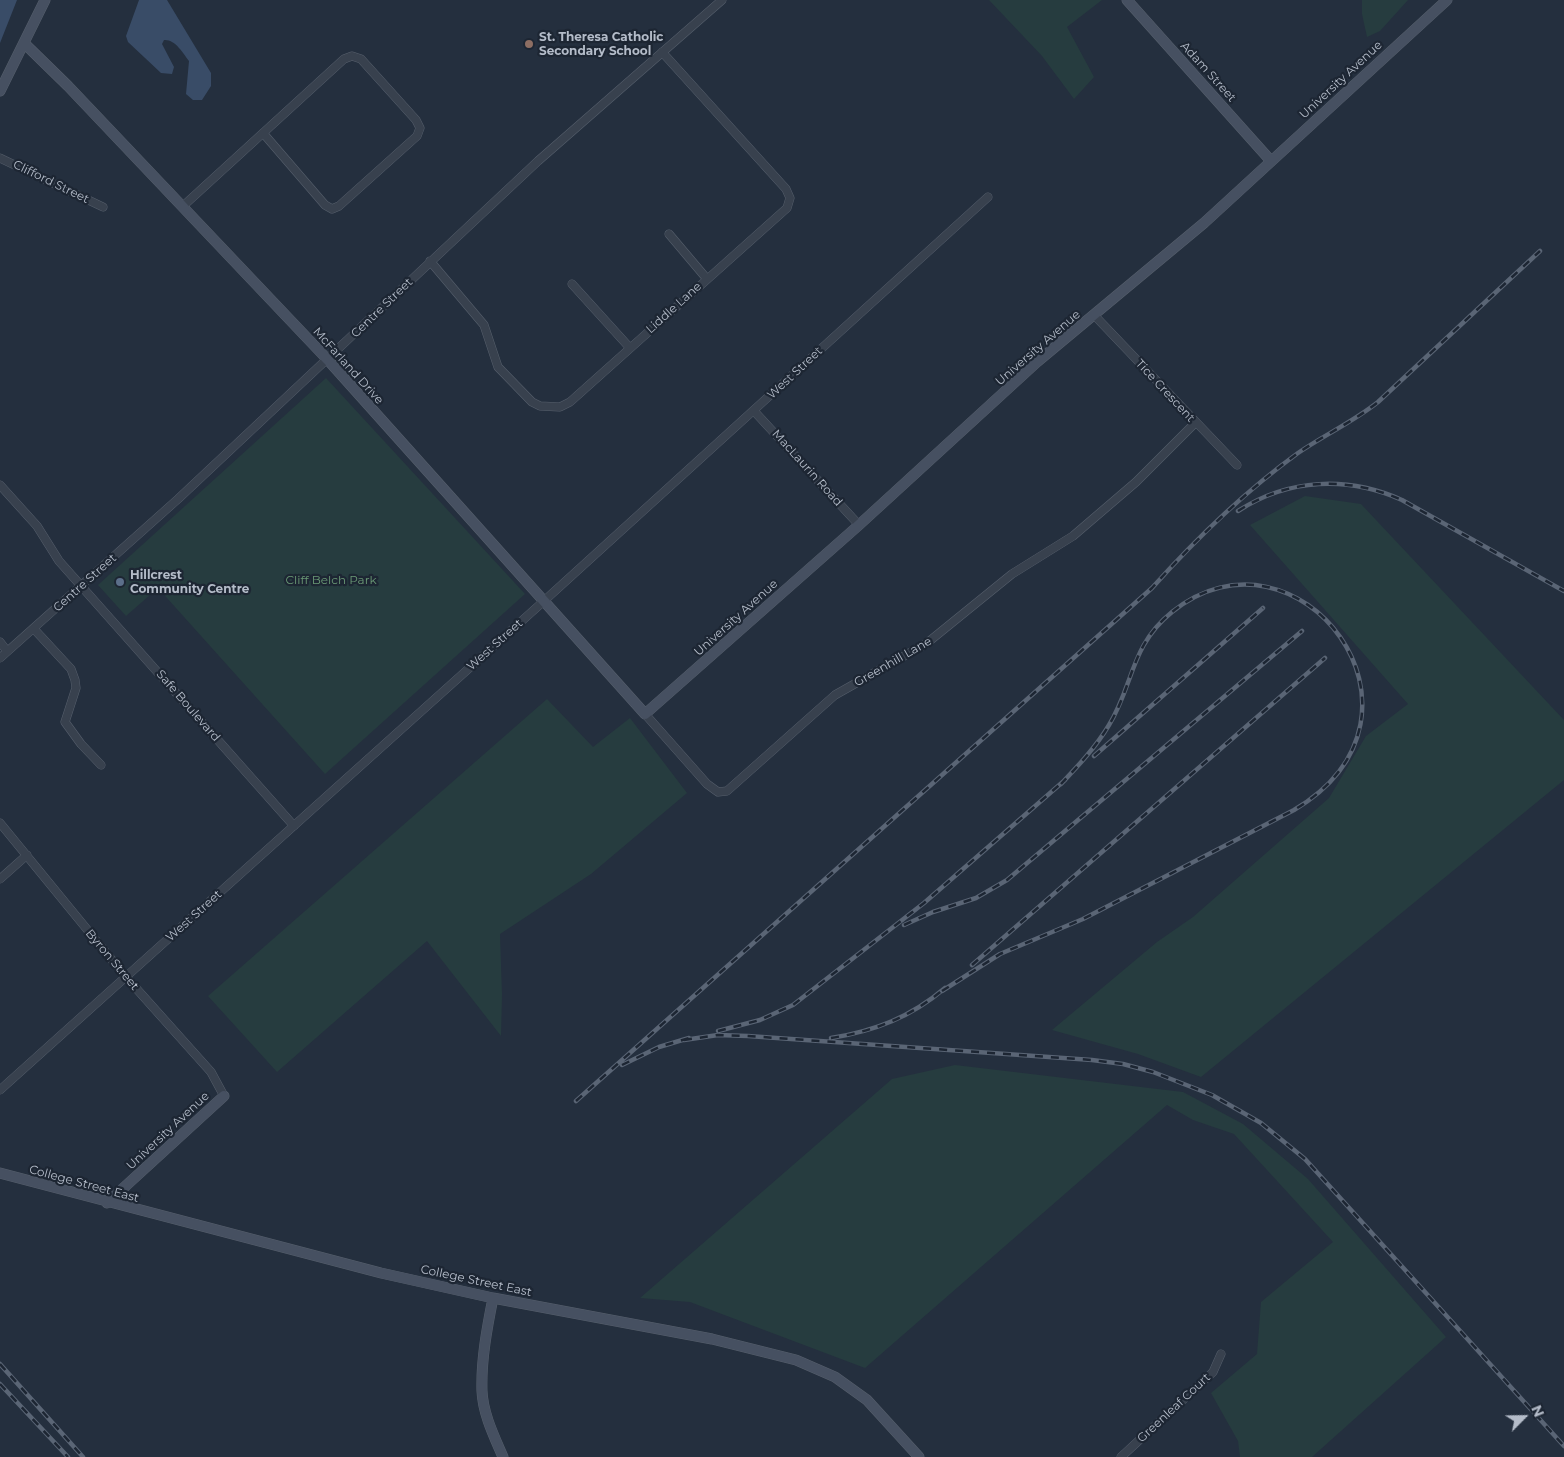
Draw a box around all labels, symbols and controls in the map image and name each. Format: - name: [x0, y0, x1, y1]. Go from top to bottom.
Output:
- place label: St. Theresa Catholic Secondary School: [539, 30, 663, 58]
- marker: St. Theresa Catholic Secondary School: [523, 38, 535, 50]
- street label: University Avenue: [1297, 38, 1385, 122]
- street label: Adam Street: [1177, 39, 1239, 105]
- street label: Clifford Street: [11, 157, 91, 207]
- street label: Centre Street: [348, 275, 416, 341]
- street label: Liddle Lane: [643, 279, 705, 337]
- street label: University Avenue: [993, 307, 1083, 389]
- street label: McFarland Drive: [310, 325, 386, 407]
- street label: West Street: [764, 344, 826, 402]
- street label: Tice Crescent: [1132, 357, 1198, 425]
- street label: MacLaurin Road: [769, 427, 845, 509]
- street label: Centre Street: [51, 551, 119, 615]
- place label: Hillcrest Community Centre: [130, 568, 249, 596]
- park label: Cliff Belch Park: [285, 573, 377, 587]
- marker: Hillcrest Community Centre: [114, 576, 126, 588]
- street label: University Avenue: [691, 577, 781, 659]
- street label: West Street: [464, 616, 526, 674]
- street label: Greenhill Lane: [852, 634, 934, 690]
- street label: Safe Boulevard: [153, 667, 223, 745]
- street label: West Street: [163, 887, 225, 945]
- street label: Byron Street: [82, 927, 142, 993]
- street label: University Avenue: [124, 1089, 212, 1173]
- street label: College Street East: [27, 1162, 141, 1206]
- street label: College Street East: [419, 1262, 533, 1300]
- street label: Greenleaf Court: [1134, 1370, 1214, 1446]
- north arrow: [1499, 1392, 1549, 1442]
- text: N: [1527, 1402, 1548, 1420]

